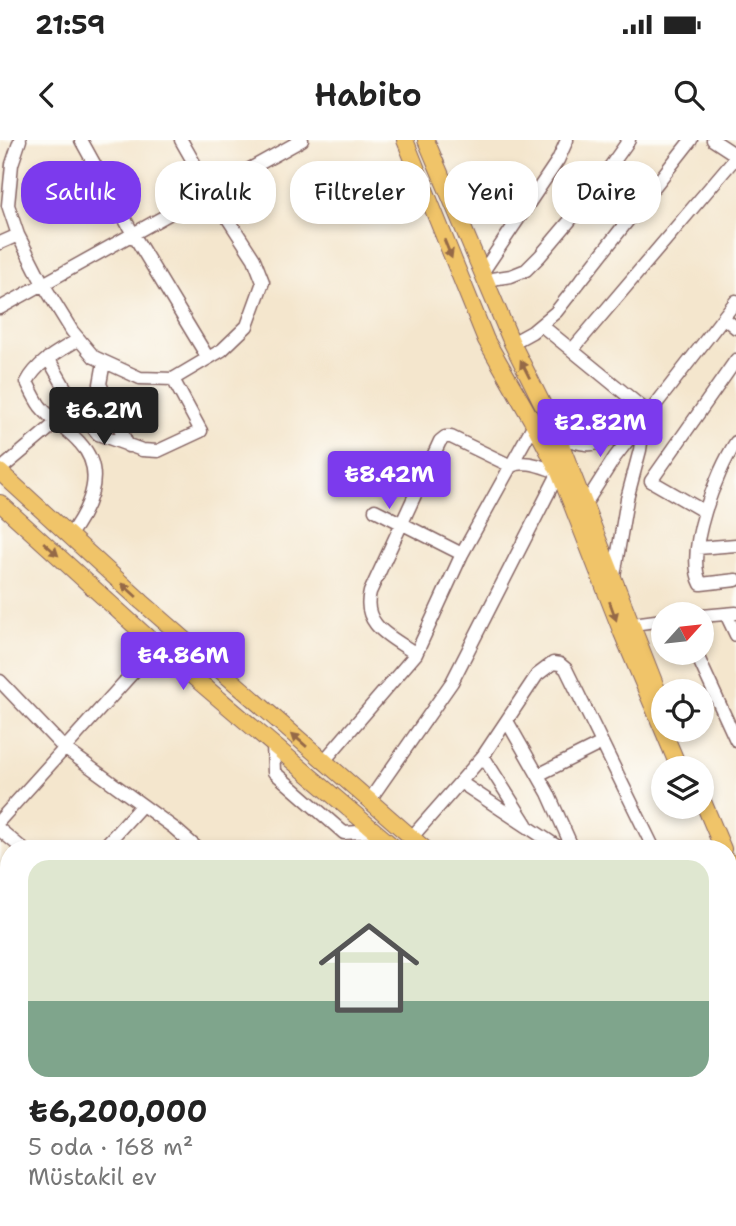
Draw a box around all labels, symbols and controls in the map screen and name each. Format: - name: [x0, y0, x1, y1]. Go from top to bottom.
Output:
- text: 21:59: [35, 7, 105, 42]
- text: Habito: [314, 73, 422, 116]
- icon: back: [28, 76, 66, 114]
- icon: search: [670, 76, 708, 114]
- chip: Satılık: [21, 161, 141, 224]
- chip: Kiralık: [155, 161, 276, 224]
- chip: Filtreler: [290, 161, 430, 224]
- chip: Yeni: [444, 161, 538, 224]
- chip: Daire: [552, 161, 661, 224]
- one-way arrow: [443, 238, 454, 259]
- one-way arrow: [519, 359, 531, 379]
- pin: ₺6.2M: [55, 387, 153, 447]
- text: ₺6.2M: [65, 395, 143, 425]
- pin: ₺2.82M: [543, 400, 657, 459]
- text: ₺2.82M: [554, 407, 646, 437]
- pin: ₺8.42M: [332, 452, 446, 511]
- text: ₺8.42M: [344, 459, 434, 489]
- one-way arrow: [42, 541, 59, 557]
- one-way arrow: [120, 582, 138, 598]
- one-way arrow: [608, 601, 619, 622]
- north arrow: [651, 602, 714, 665]
- map controls: [651, 602, 714, 819]
- pin: ₺4.86M: [126, 632, 240, 692]
- text: ₺4.86M: [137, 640, 229, 670]
- button: locate: [651, 679, 714, 742]
- one-way arrow: [291, 733, 308, 749]
- button: layers: [651, 756, 714, 819]
- icon: home: [306, 905, 432, 1031]
- text: ₺6,200,000: [28, 1091, 208, 1132]
- text: 5 oda · 168 m²: [28, 1132, 193, 1162]
- text: Müstakil ev: [28, 1162, 157, 1192]

